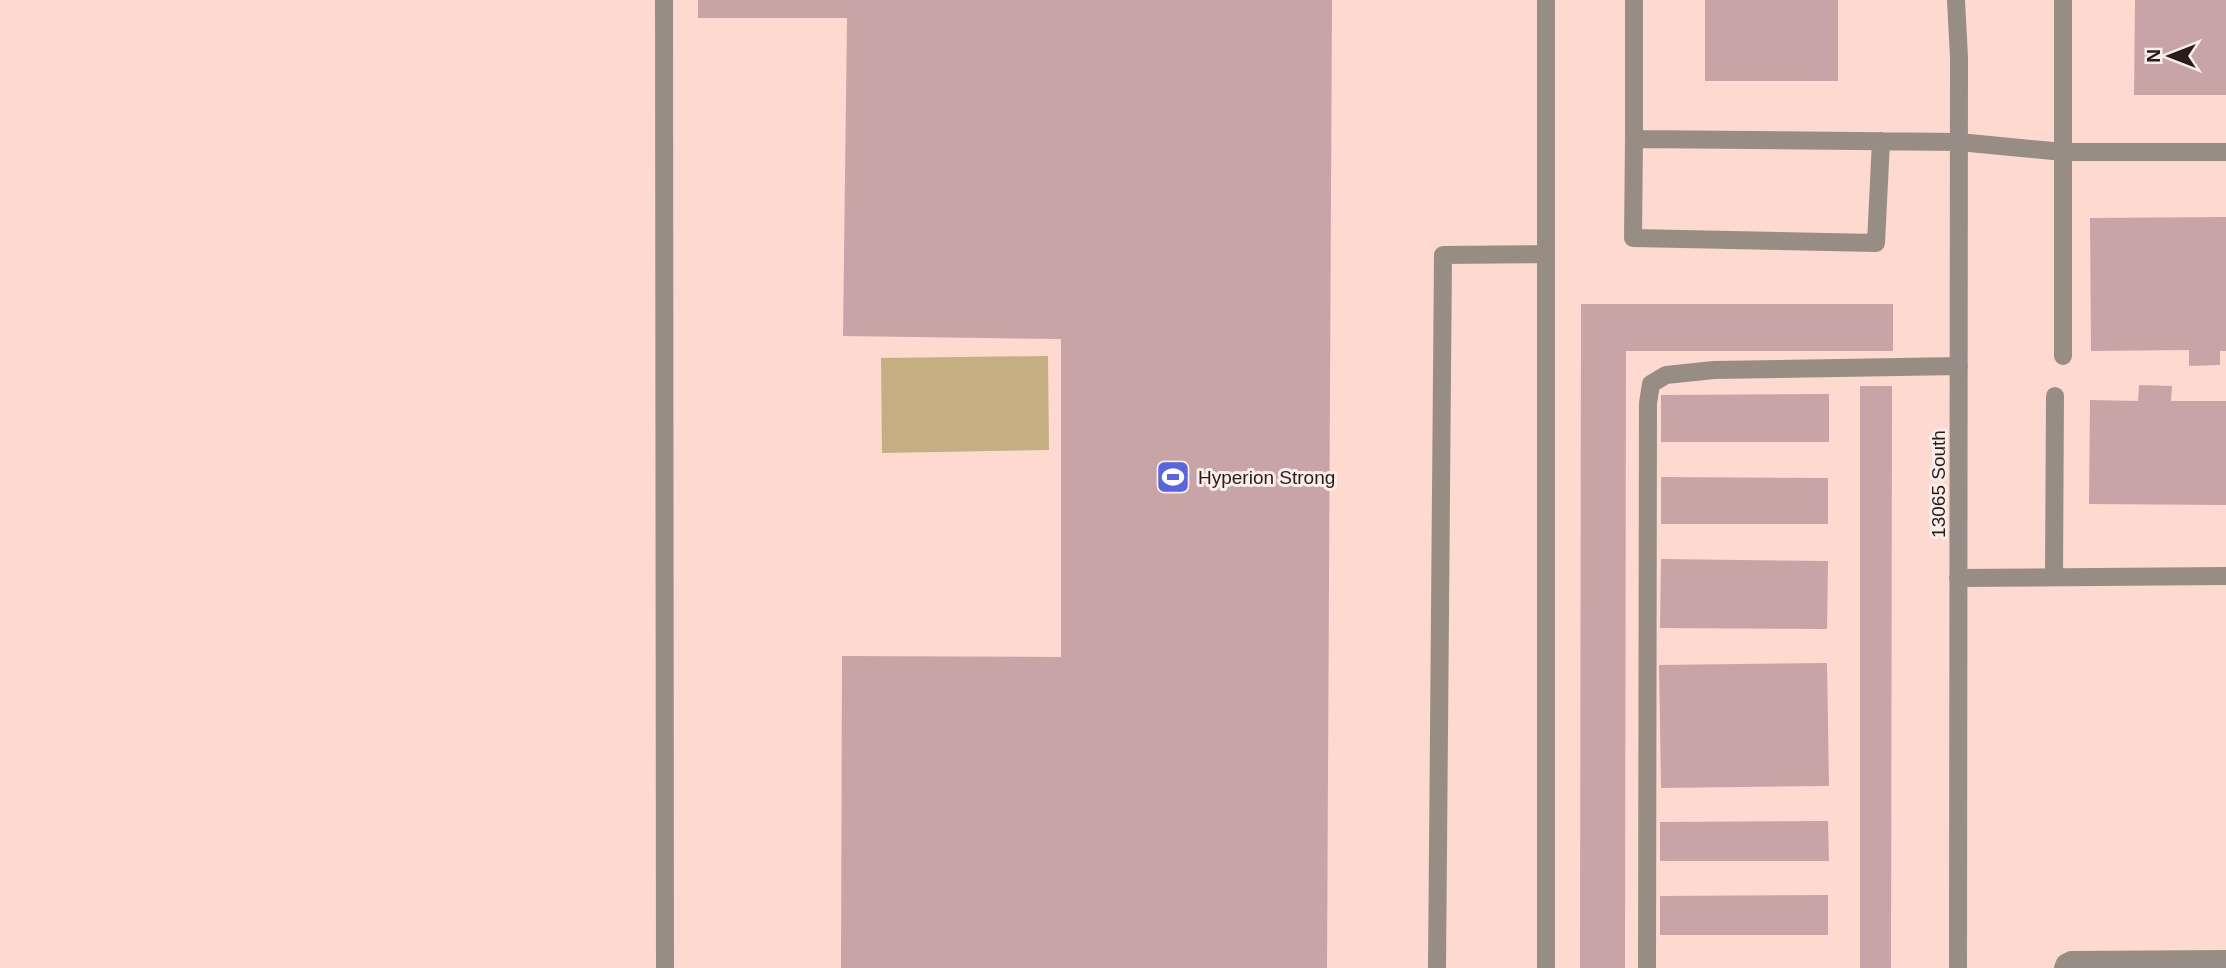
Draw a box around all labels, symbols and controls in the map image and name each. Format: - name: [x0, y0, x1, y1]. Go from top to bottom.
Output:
- north arrow: [2135, 21, 2205, 91]
- text: N: [2143, 49, 2164, 63]
- street label: 13065 South: [1928, 430, 1949, 538]
- sports icon: Hyperion Strong: [1154, 458, 1192, 496]
- place label: Hyperion Strong: [1198, 467, 1335, 488]

